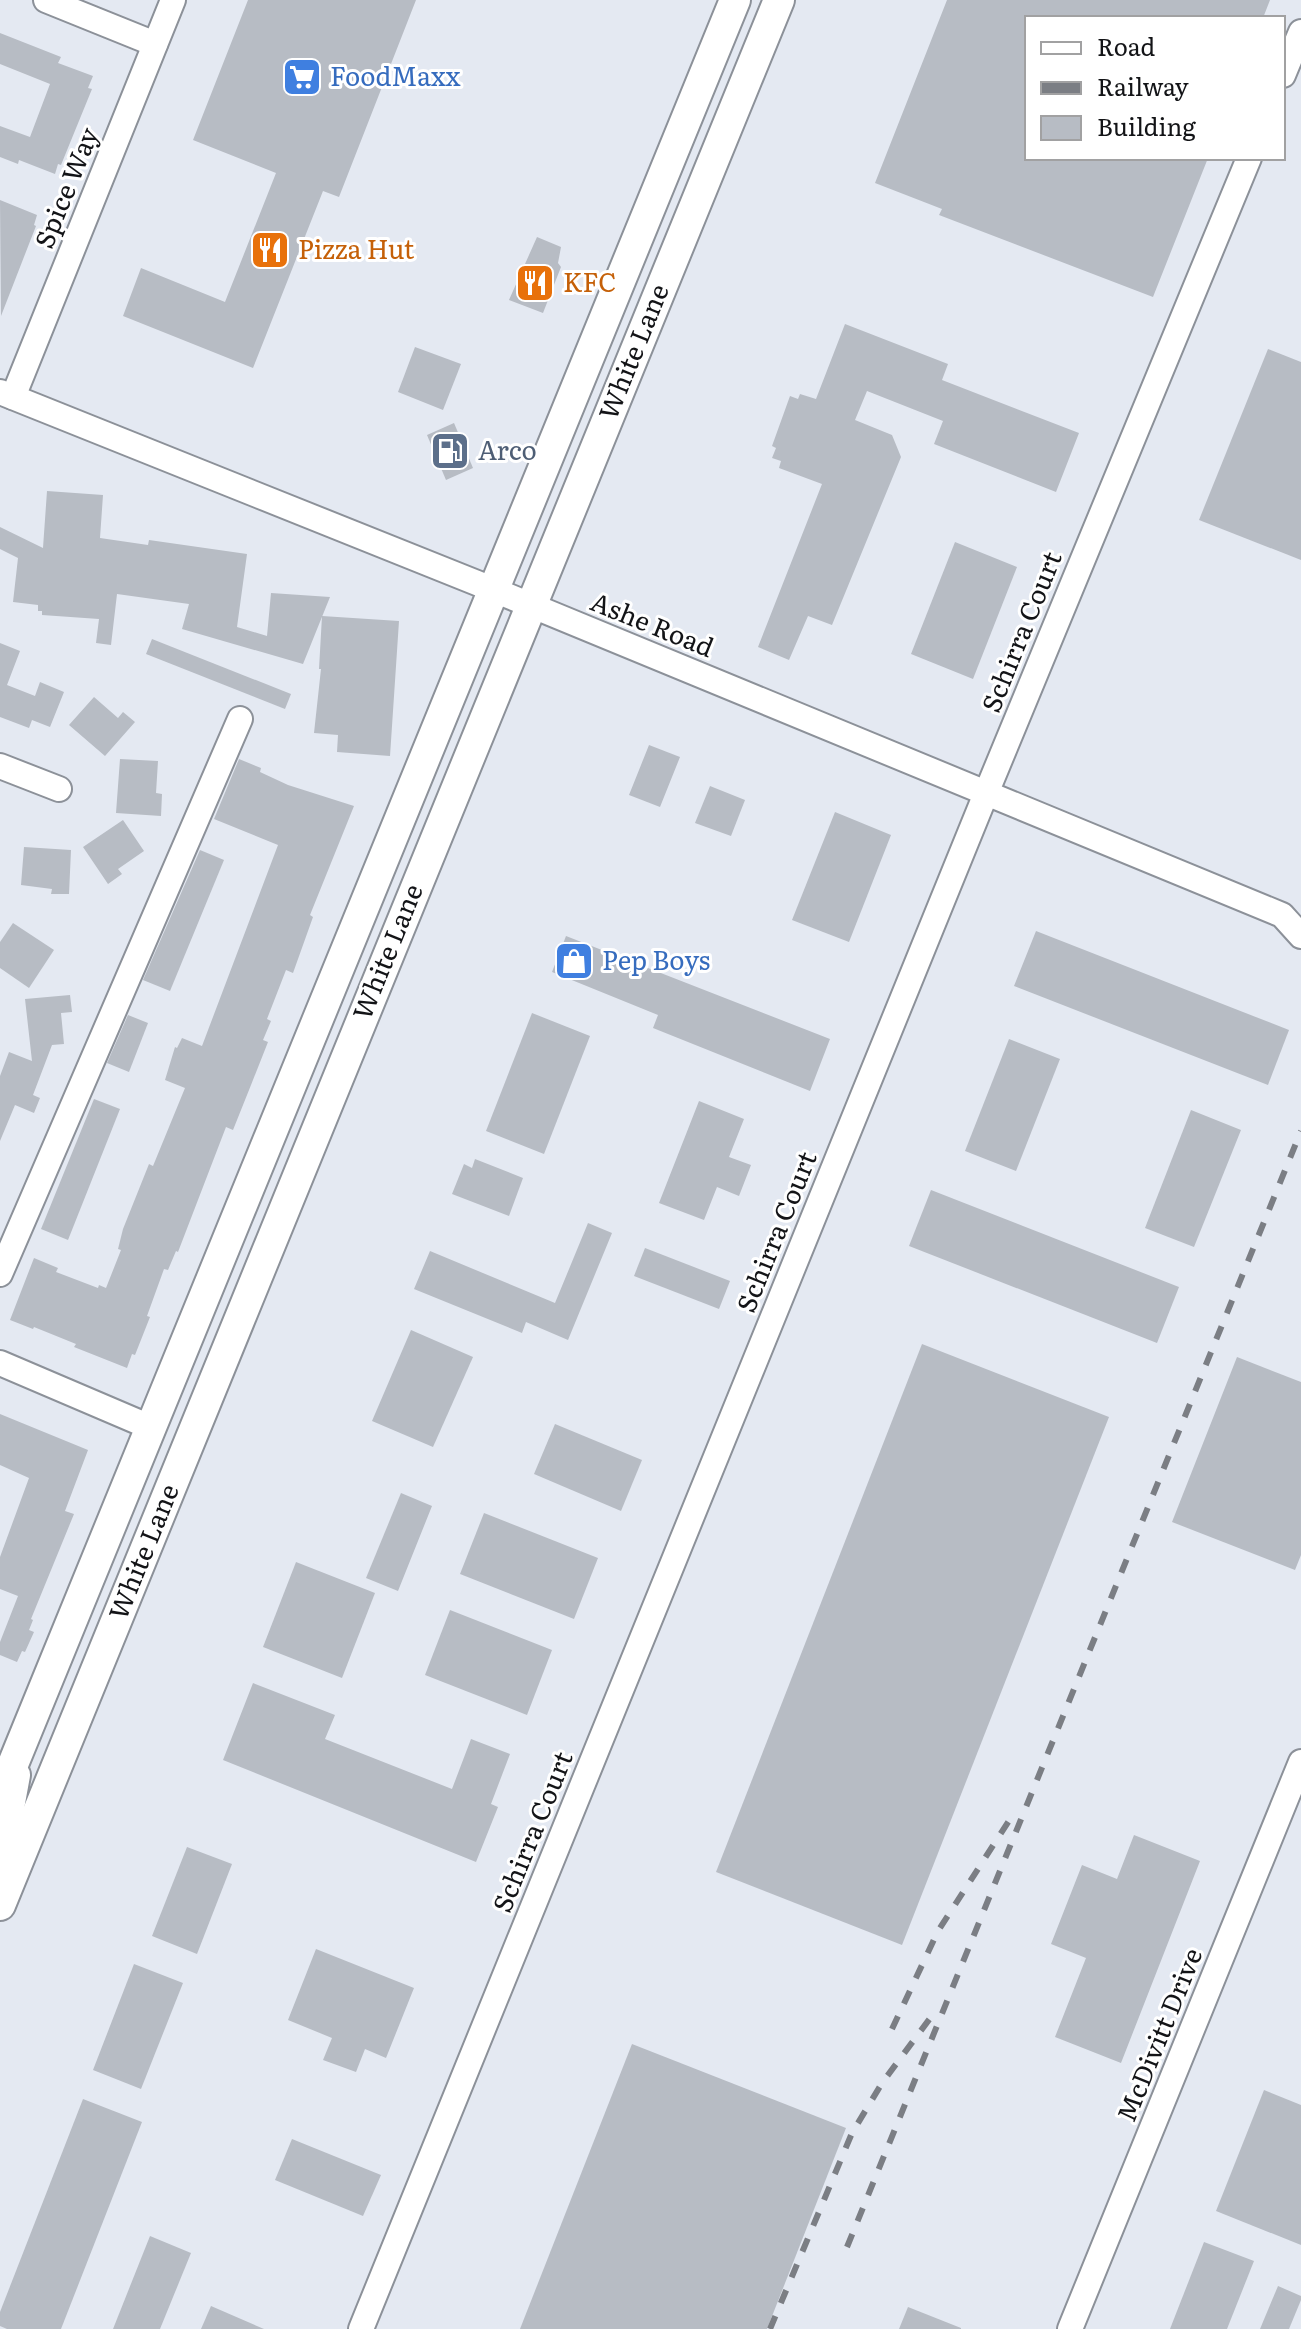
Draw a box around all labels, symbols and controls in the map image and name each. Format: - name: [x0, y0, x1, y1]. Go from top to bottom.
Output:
- legend: [1025, 16, 1285, 160]
- text: Road: [1097, 28, 1156, 63]
- place label: FoodMaxx: [330, 55, 461, 94]
- supermarket icon: FoodMaxx: [281, 56, 323, 98]
- text: Railway: [1097, 68, 1189, 103]
- text: Building: [1097, 108, 1196, 143]
- street label: Spice Way: [23, 121, 107, 253]
- place label: Pizza Hut: [298, 228, 415, 267]
- restaurant icon: Pizza Hut: [249, 229, 291, 271]
- place label: KFC: [563, 261, 617, 300]
- restaurant icon: KFC: [514, 262, 556, 304]
- street label: White Lane: [587, 277, 677, 425]
- place label: Arco: [478, 429, 537, 468]
- fuel station icon: Arco: [429, 430, 471, 472]
- street label: Schirra Court: [970, 544, 1070, 717]
- street label: Ashe Road: [586, 580, 720, 665]
- street label: White Lane: [341, 877, 431, 1025]
- place label: Pep Boys: [602, 939, 710, 978]
- shop icon: Pep Boys: [553, 940, 595, 982]
- street label: Schirra Court: [725, 1144, 825, 1317]
- street label: White Lane: [97, 1477, 187, 1625]
- street label: Schirra Court: [481, 1744, 581, 1917]
- street label: McDivitt Drive: [1105, 1941, 1210, 2127]

